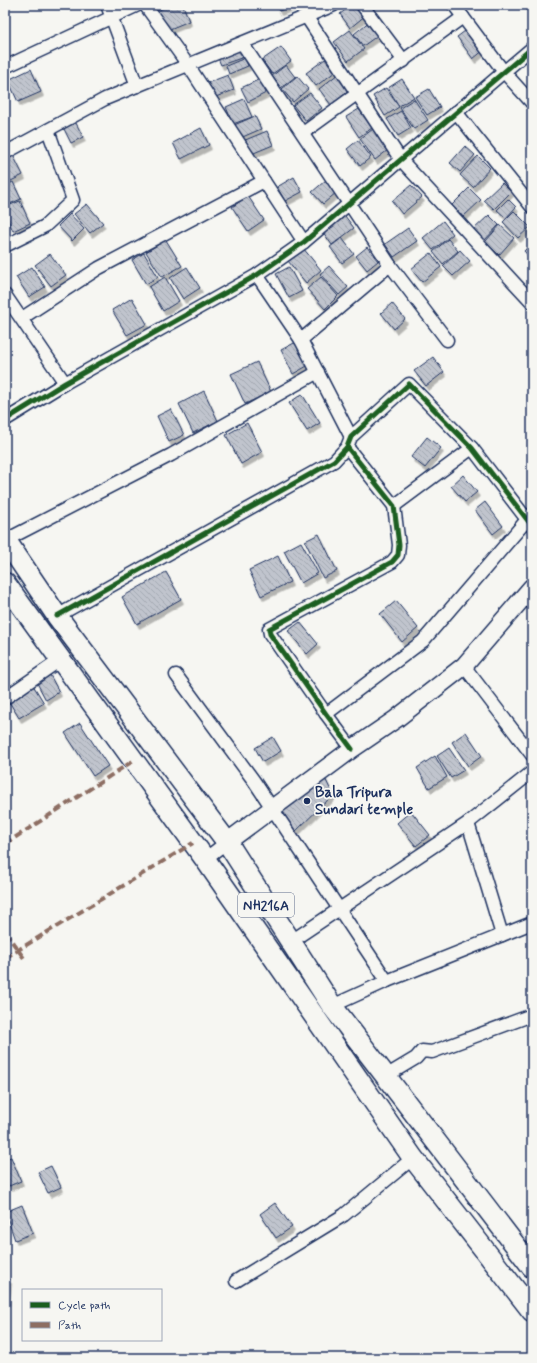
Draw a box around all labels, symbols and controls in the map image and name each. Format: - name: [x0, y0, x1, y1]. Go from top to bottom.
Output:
- place label: Bala Tripura Sundari temple: [315, 783, 414, 820]
- marker: Bala Tripura Sundari temple: [302, 796, 312, 806]
- road number: NH216A: [238, 893, 294, 917]
- legend: [22, 1289, 162, 1341]
- text: Cycle path: [58, 1298, 110, 1314]
- text: Path: [58, 1318, 81, 1334]

